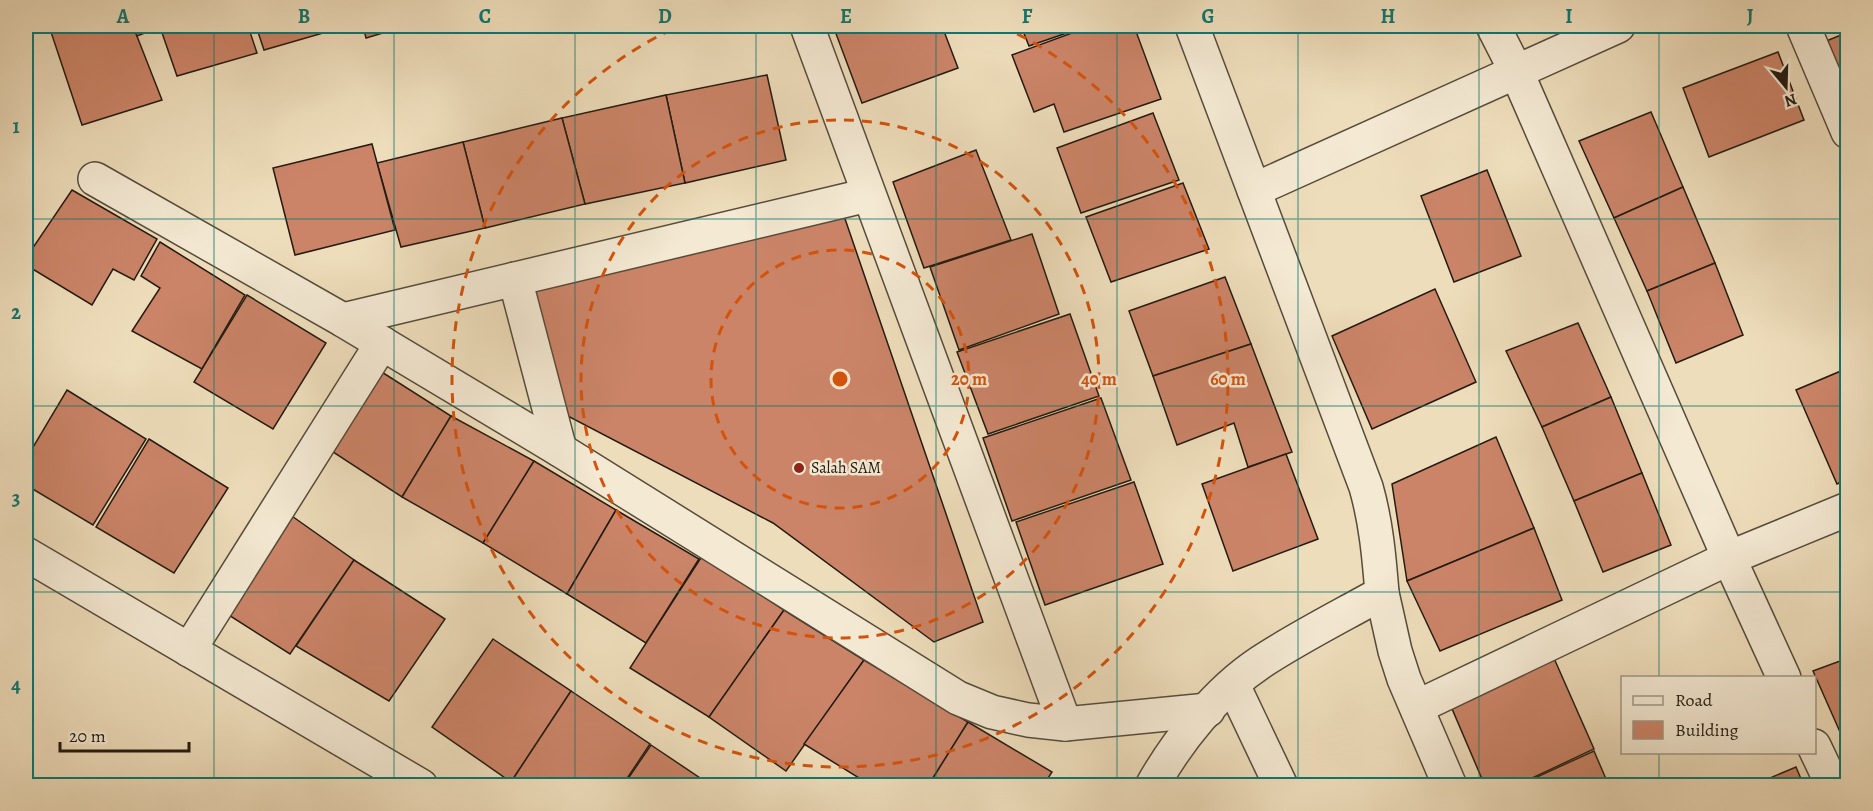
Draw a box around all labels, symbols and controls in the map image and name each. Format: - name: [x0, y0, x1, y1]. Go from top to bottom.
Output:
- text: A: [116, 3, 130, 30]
- text: B: [298, 3, 310, 30]
- text: C: [479, 3, 491, 30]
- text: D: [658, 3, 672, 30]
- text: E: [840, 3, 852, 30]
- text: F: [1022, 3, 1033, 30]
- text: G: [1201, 3, 1215, 30]
- text: H: [1381, 3, 1396, 30]
- text: I: [1565, 3, 1573, 30]
- text: J: [1747, 3, 1754, 30]
- north arrow: [1756, 57, 1816, 117]
- text: N: [1781, 88, 1800, 113]
- text: 1: [12, 113, 20, 140]
- text: 2: [11, 299, 21, 326]
- text: 20 m: [951, 367, 987, 391]
- text: 40 m: [1081, 367, 1117, 391]
- text: 60 m: [1210, 367, 1246, 391]
- centre of rings: [830, 369, 850, 389]
- place label: Salah SAM: [811, 457, 881, 479]
- marker: Salah SAM: [792, 461, 806, 475]
- text: 3: [12, 485, 20, 512]
- text: 4: [11, 672, 21, 699]
- legend: [1621, 676, 1816, 754]
- text: Road: [1675, 688, 1713, 712]
- scale bar: [60, 715, 189, 753]
- text: Building: [1675, 718, 1739, 742]
- text: 20 m: [69, 724, 106, 748]

